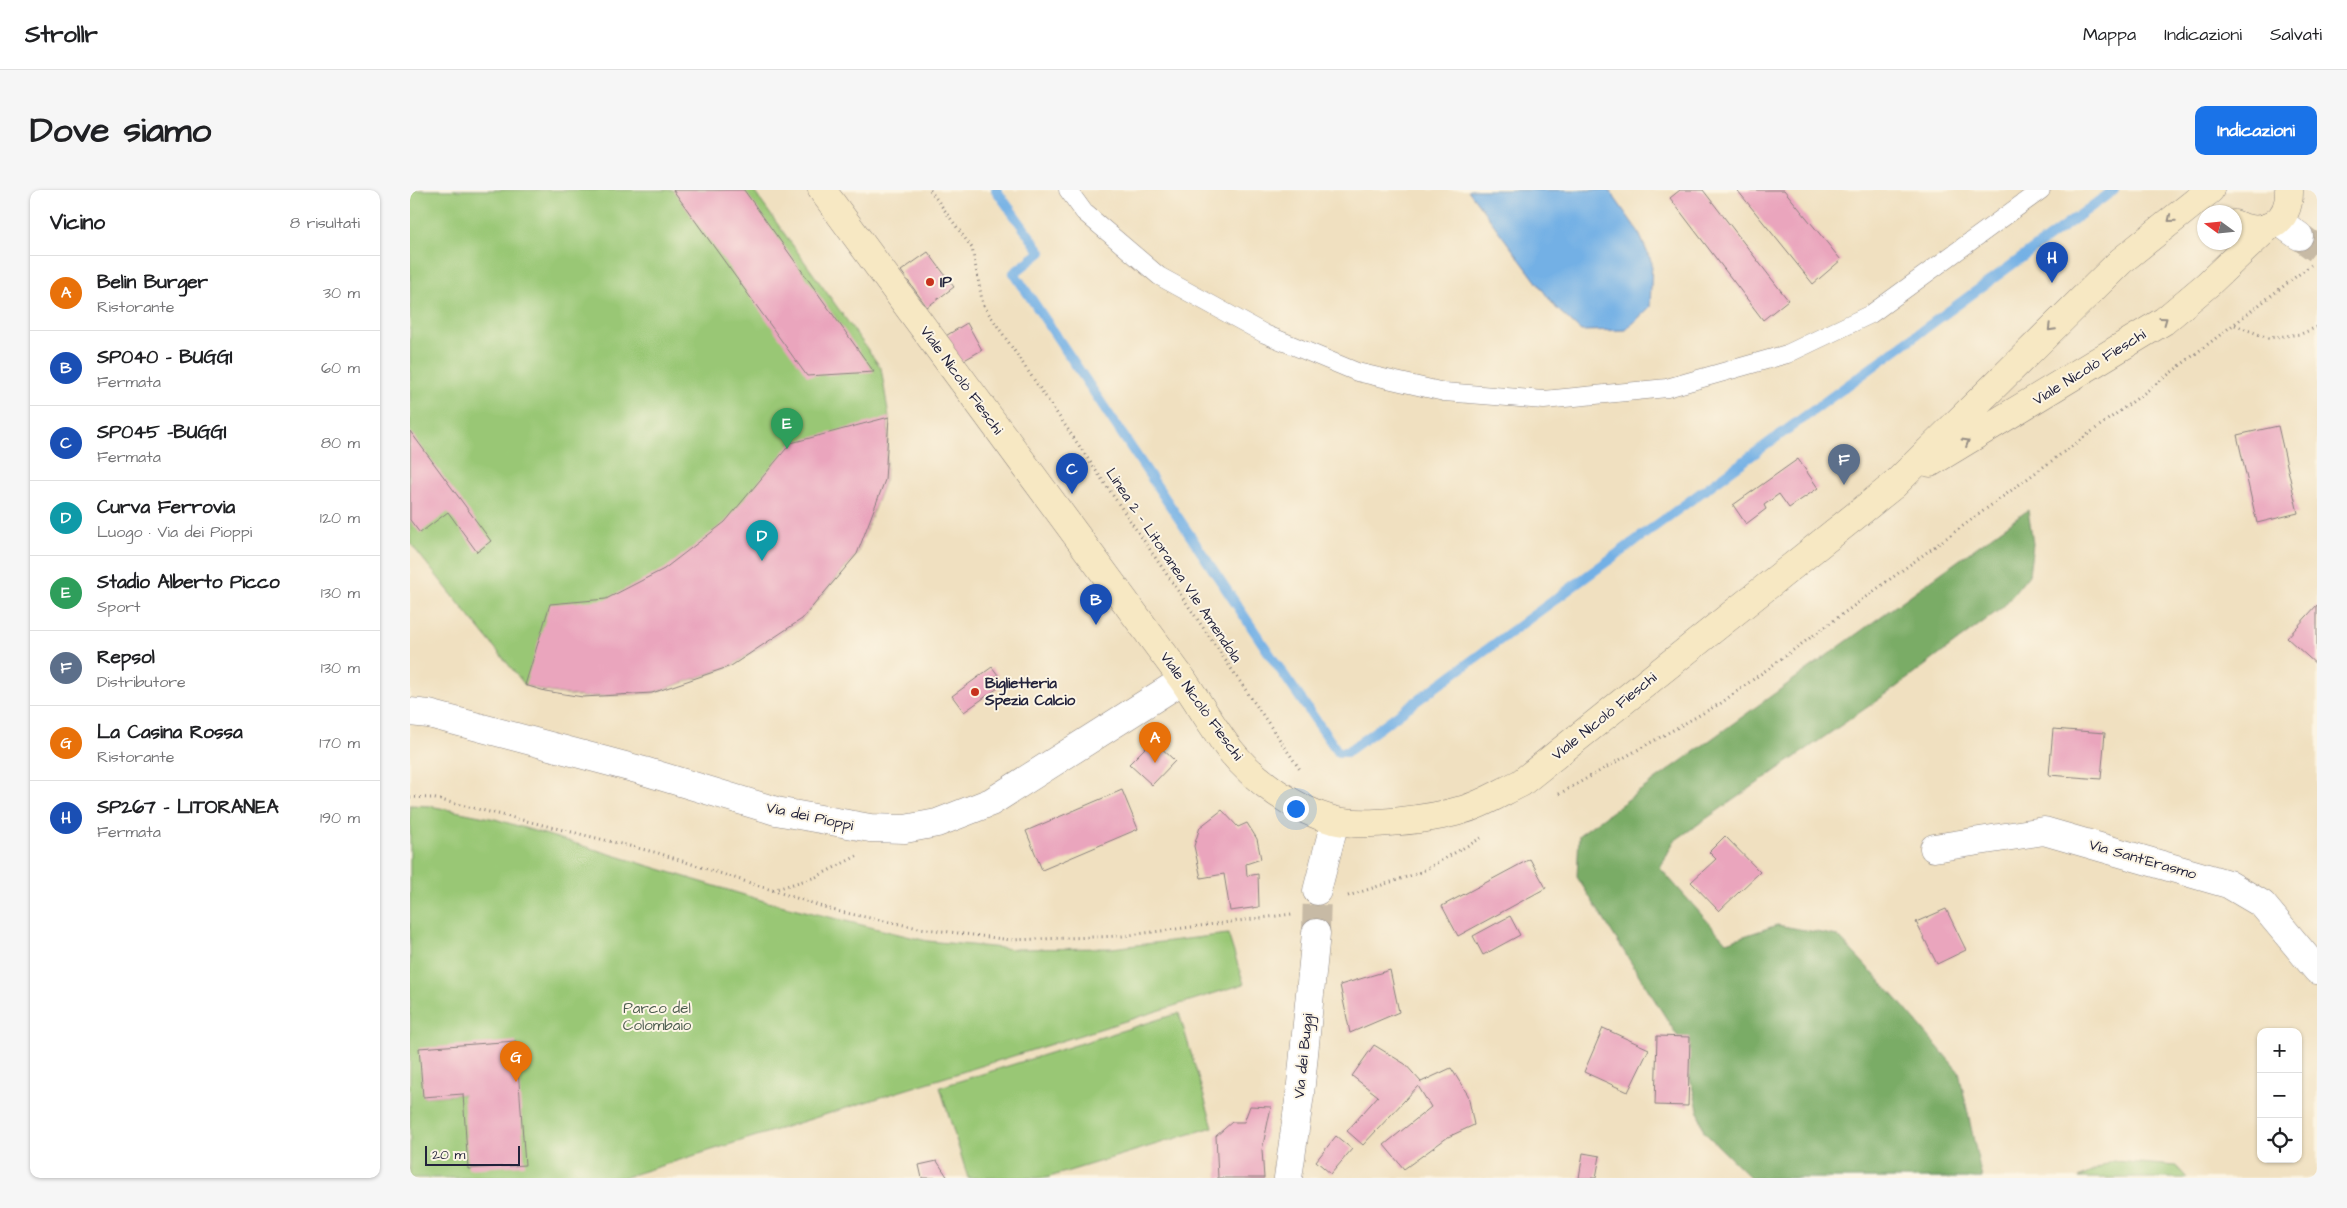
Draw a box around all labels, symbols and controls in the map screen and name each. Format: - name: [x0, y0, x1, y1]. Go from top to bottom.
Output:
- text: Strollr: [25, 18, 98, 52]
- text: Mappa: [2083, 22, 2136, 47]
- text: Indicazioni: [2164, 22, 2242, 47]
- text: Salvati: [2270, 22, 2322, 47]
- text: Dove siamo: [30, 106, 211, 155]
- button: Indicazioni: [2195, 106, 2317, 155]
- north arrow: [2197, 205, 2242, 250]
- text: Vicino: [50, 208, 105, 237]
- text: 8 risultati: [290, 212, 360, 234]
- one-way arrow: [2168, 214, 2177, 222]
- pin: H: [2036, 242, 2068, 283]
- text: Belin Burger: [97, 269, 208, 296]
- place label: IP: [940, 272, 952, 293]
- marker: IP: [924, 276, 936, 288]
- text: A: [61, 282, 71, 304]
- text: 30 m: [323, 282, 360, 304]
- text: Ristorante: [97, 296, 174, 318]
- one-way arrow: [2158, 317, 2168, 326]
- street label: Viale Nicolò Fieschi: [915, 322, 1009, 440]
- one-way arrow: [2047, 322, 2056, 331]
- street label: Viale Nicolò Fieschi: [2029, 324, 2150, 411]
- text: SP040 - BUGGI: [97, 344, 233, 371]
- text: B: [60, 357, 72, 379]
- text: 60 m: [321, 357, 360, 379]
- text: Fermata: [97, 371, 161, 393]
- pin: E: [771, 408, 803, 449]
- text: SP045 -BUGGI: [97, 419, 227, 446]
- text: C: [60, 432, 72, 454]
- text: 80 m: [321, 432, 360, 454]
- one-way arrow: [1960, 438, 1969, 448]
- pin: F: [1828, 444, 1860, 485]
- text: Fermata: [97, 446, 161, 468]
- pin: C: [1056, 453, 1088, 494]
- street label: Linea 2 - Litoranea V.le Amendola: [1100, 464, 1247, 667]
- text: Curva Ferrovia: [97, 494, 235, 521]
- text: D: [61, 507, 71, 529]
- text: 120 m: [320, 507, 360, 529]
- pin: D: [746, 520, 778, 561]
- text: Luogo · Via dei Pioppi: [97, 521, 252, 543]
- text: Stadio Alberto Picco: [97, 569, 280, 596]
- text: E: [61, 582, 71, 604]
- text: 130 m: [321, 582, 360, 604]
- pin: B: [1080, 584, 1112, 625]
- text: Sport: [97, 596, 140, 618]
- text: Repsol: [97, 644, 155, 671]
- street label: Viale Nicolò Fieschi: [1155, 648, 1249, 766]
- text: F: [60, 657, 72, 679]
- text: 130 m: [321, 657, 360, 679]
- street label: Viale Nicolò Fieschi: [1547, 667, 1662, 765]
- text: Distributore: [97, 671, 186, 693]
- place label: Biglietteria Spezia Calcio: [984, 673, 1076, 711]
- marker: Biglietteria Spezia Calcio: [969, 686, 981, 698]
- text: La Casina Rossa: [97, 719, 243, 746]
- pin: A: [1139, 722, 1171, 763]
- text: G: [60, 732, 72, 754]
- text: 170 m: [319, 732, 360, 754]
- text: Ristorante: [97, 746, 174, 768]
- text: SP267 - LITORANEA: [97, 794, 279, 821]
- your location: [1283, 796, 1309, 822]
- street label: Via dei Pioppi: [764, 797, 856, 836]
- text: H: [61, 807, 71, 829]
- text: 190 m: [320, 807, 360, 829]
- text: Fermata: [97, 821, 161, 843]
- street label: Via Sant'Erasmo: [2087, 834, 2200, 885]
- park label: Parco del Colombaio: [623, 998, 692, 1036]
- street label: Via dei Buggi: [1289, 1012, 1319, 1100]
- map controls: [2257, 1028, 2302, 1163]
- button: +: [2257, 1028, 2302, 1073]
- pin: G: [500, 1041, 532, 1082]
- button: −: [2257, 1073, 2302, 1118]
- button: locate: [2257, 1118, 2302, 1163]
- scale bar: [425, 1143, 520, 1166]
- text: 20 m: [432, 1145, 465, 1165]

